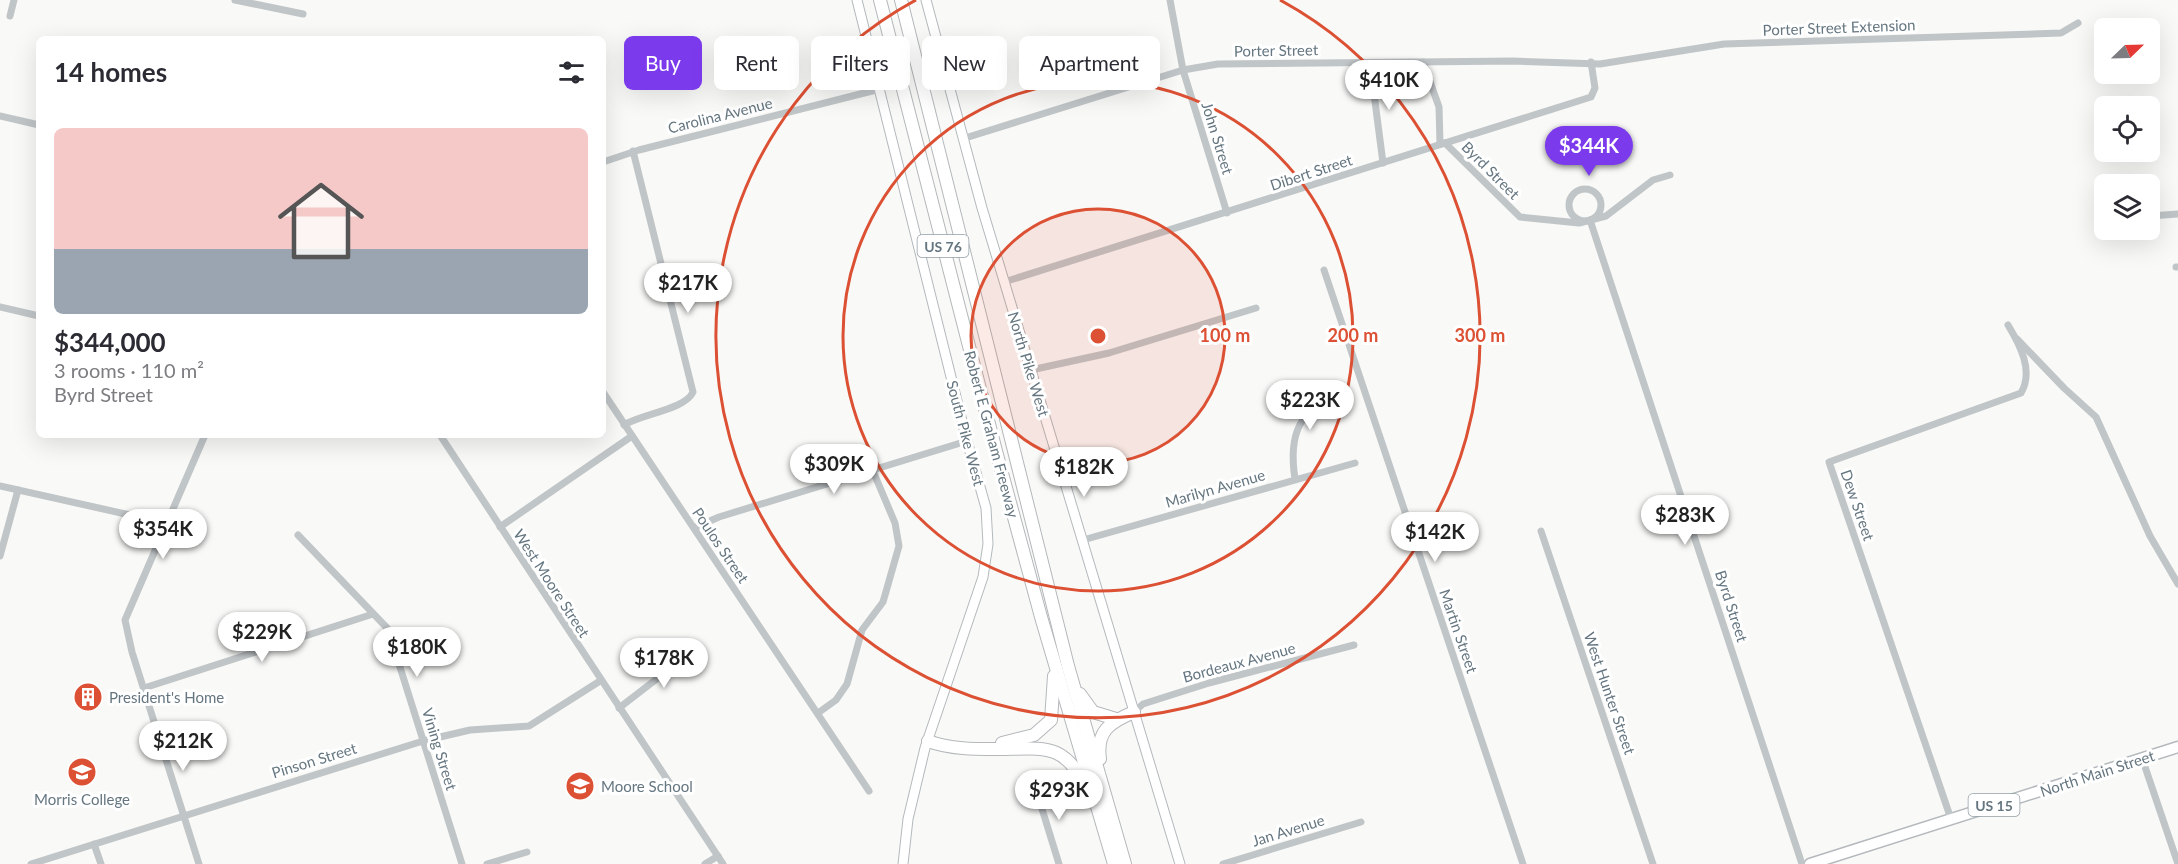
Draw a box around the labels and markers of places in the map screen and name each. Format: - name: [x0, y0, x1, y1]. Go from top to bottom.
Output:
- pin: $410K: [1347, 60, 1431, 111]
- pin: $344K: [1547, 126, 1631, 177]
- pin: $217K: [646, 263, 730, 314]
- centre of rings: [1088, 326, 1108, 346]
- pin: $223K: [1268, 380, 1352, 431]
- pin: $309K: [792, 444, 876, 495]
- pin: $182K: [1042, 447, 1126, 498]
- pin: $283K: [1643, 495, 1727, 546]
- pin: $354K: [121, 509, 205, 560]
- pin: $142K: [1393, 512, 1477, 563]
- pin: $229K: [220, 612, 304, 663]
- pin: $180K: [375, 627, 459, 678]
- pin: $178K: [622, 638, 706, 689]
- building icon: President's Home: [72, 681, 104, 713]
- place label: President's Home: [109, 688, 224, 706]
- pin: $212K: [141, 721, 225, 772]
- school or university icon: Morris College: [66, 756, 98, 788]
- school or university icon: Moore School: [564, 770, 596, 802]
- pin: $293K: [1017, 770, 1101, 821]
- place label: Moore School: [601, 777, 693, 795]
- place label: Morris College: [34, 790, 130, 808]

